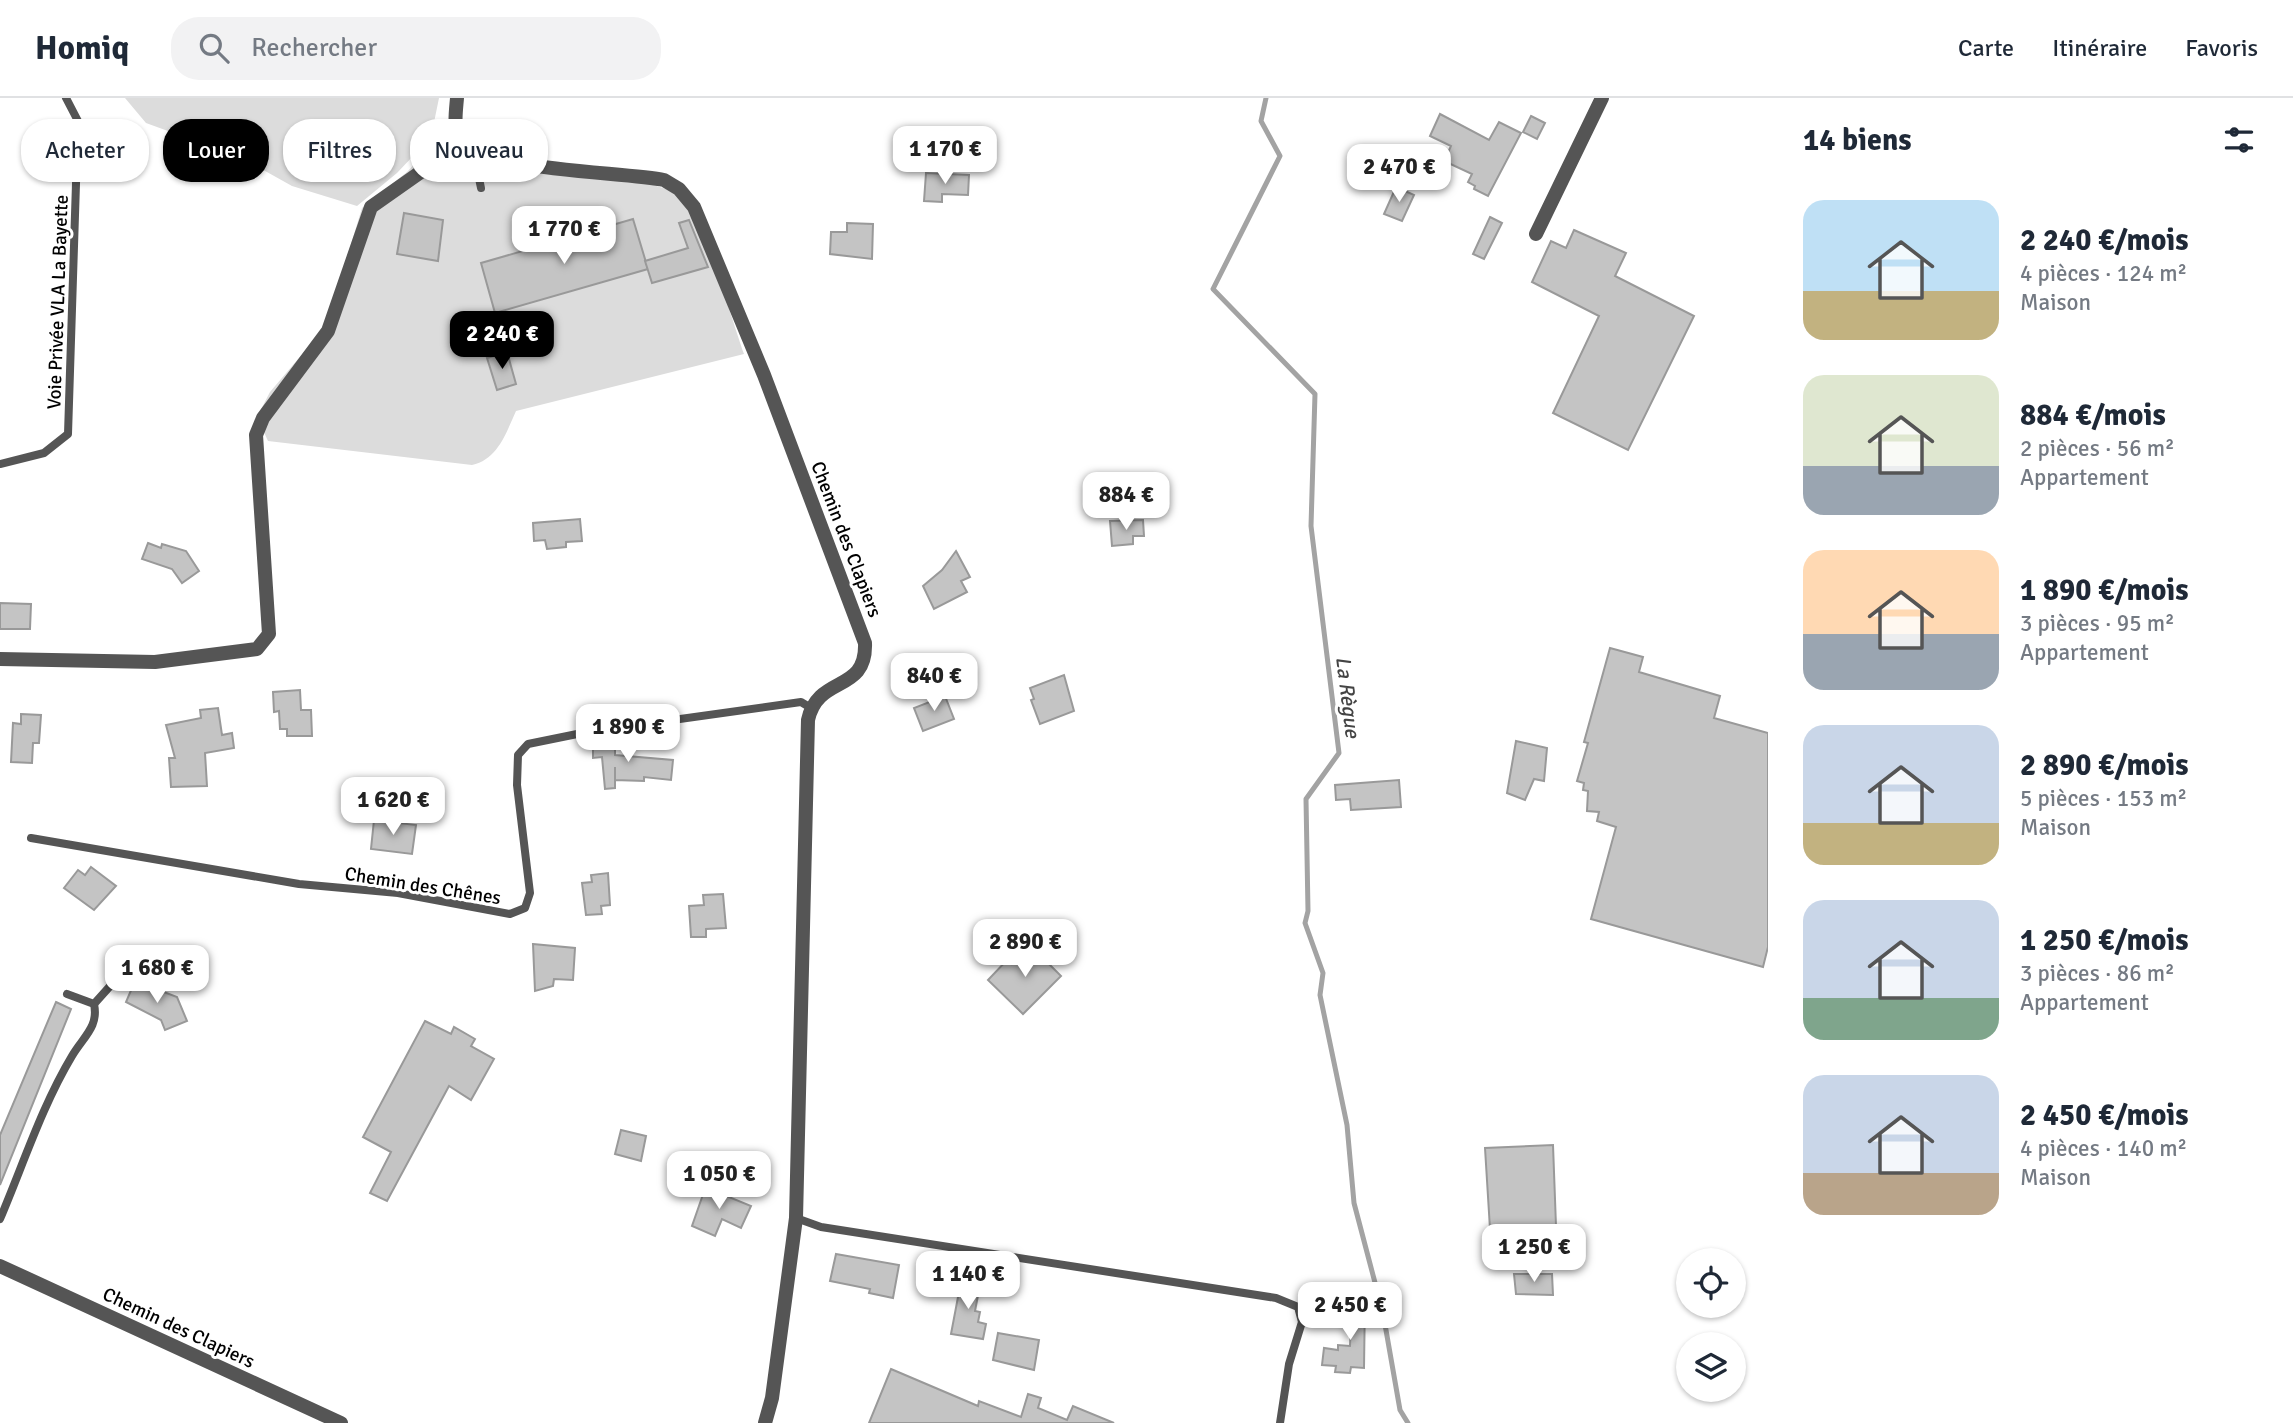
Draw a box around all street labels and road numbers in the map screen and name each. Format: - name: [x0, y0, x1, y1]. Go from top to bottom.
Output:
- street label: Voie Privée VLA La Bayette: [42, 194, 74, 410]
- street label: Chemin des Clapiers: [805, 458, 887, 621]
- street label: Chemin des Chênes: [343, 862, 503, 910]
- street label: Chemin des Clapiers: [99, 1282, 258, 1374]

